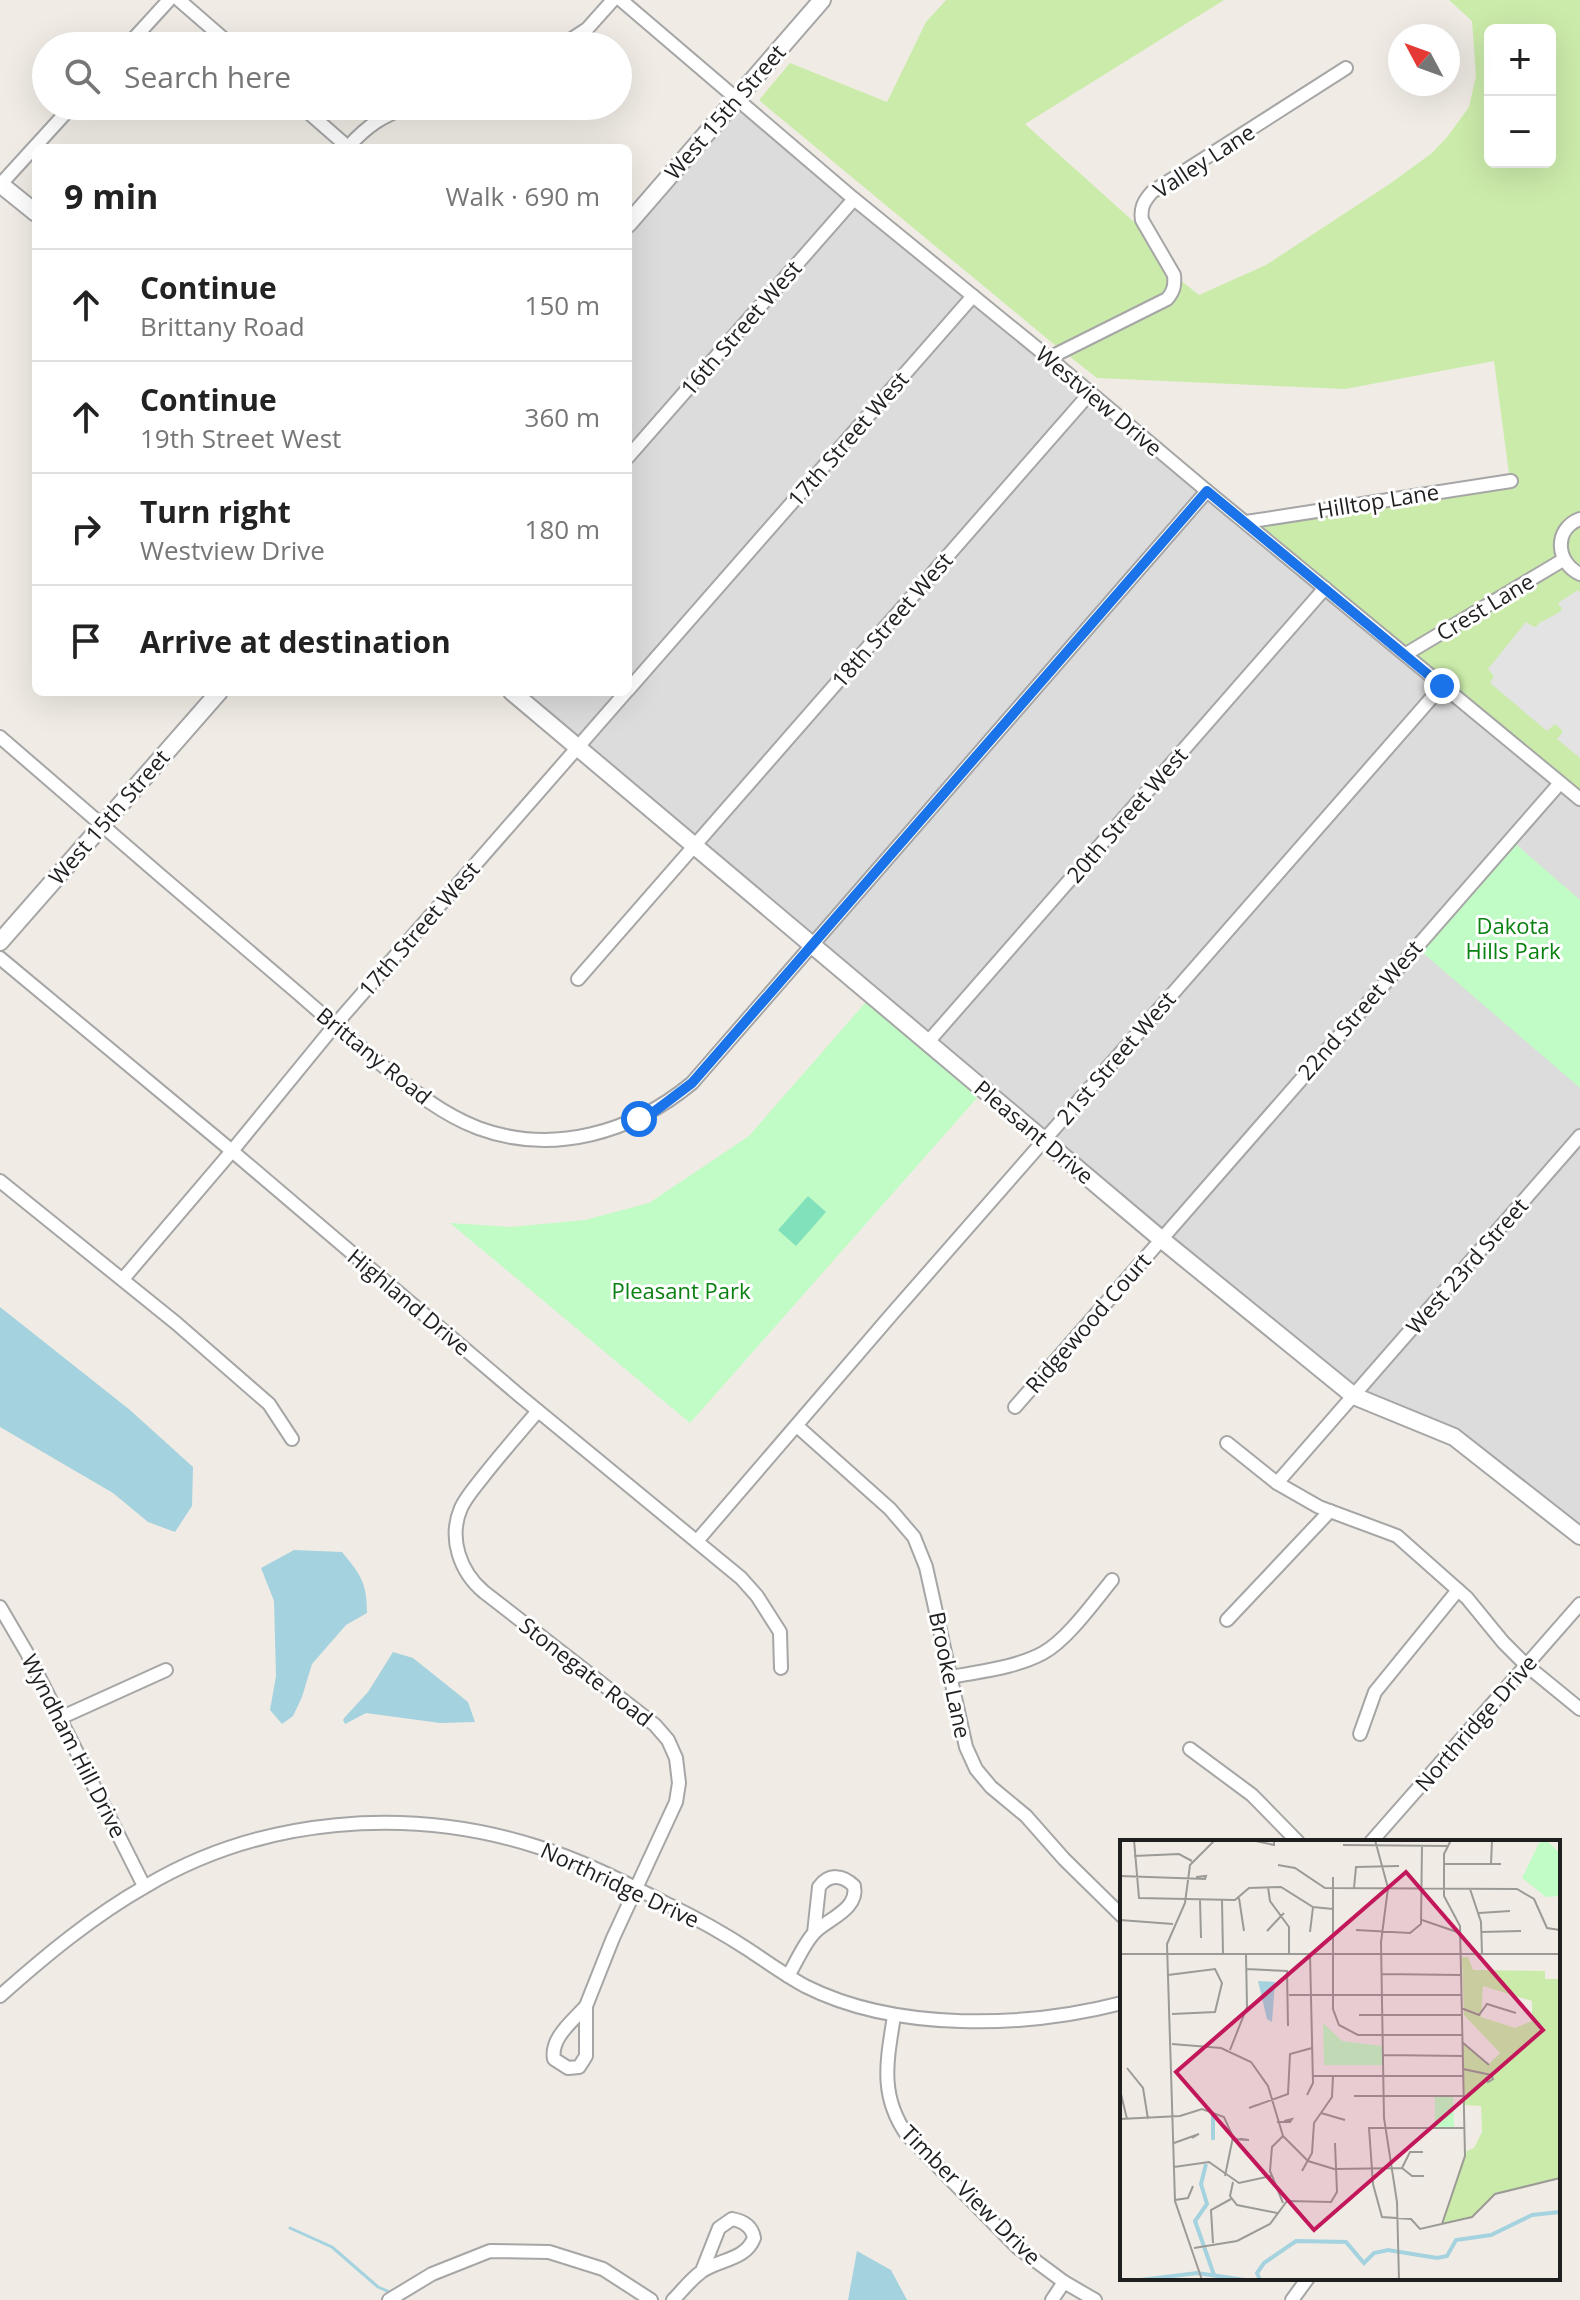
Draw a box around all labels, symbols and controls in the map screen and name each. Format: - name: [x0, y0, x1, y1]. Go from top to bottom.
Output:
- north arrow: [1388, 24, 1460, 96]
- map controls: [1484, 24, 1556, 168]
- button: +: [1484, 24, 1556, 96]
- search box: [32, 32, 632, 120]
- street label: West 15th Street: [657, 37, 792, 185]
- icon: search: [60, 54, 104, 98]
- text: Search here: [124, 56, 291, 97]
- button: −: [1484, 96, 1556, 168]
- street label: Valley Lane: [1147, 116, 1260, 204]
- text: 9 min: [64, 173, 158, 219]
- text: Walk · 690 m: [446, 178, 600, 214]
- street label: 16th Street West: [673, 253, 808, 401]
- text: Continue: [140, 267, 277, 308]
- icon: ahead: [64, 283, 108, 327]
- text: 150 m: [525, 287, 600, 323]
- text: Brittany Road: [140, 308, 305, 344]
- street label: Westview Drive: [1030, 338, 1169, 462]
- street label: 17th Street West: [780, 364, 915, 512]
- text: Continue: [140, 379, 277, 420]
- icon: ahead: [64, 395, 108, 439]
- text: 360 m: [525, 399, 600, 435]
- text: 19th Street West: [140, 420, 341, 456]
- street label: Hilltop Lane: [1315, 476, 1441, 524]
- text: Turn right: [140, 491, 291, 532]
- icon: right: [64, 507, 108, 551]
- text: 180 m: [525, 511, 600, 547]
- text: Westview Drive: [140, 532, 325, 568]
- street label: 18th Street West: [824, 545, 959, 693]
- street label: Crest Lane: [1430, 565, 1539, 647]
- icon: arrive: [64, 619, 108, 663]
- text: Arrive at destination: [140, 621, 451, 662]
- route end: [1424, 668, 1460, 704]
- street label: 20th Street West: [1059, 740, 1194, 888]
- street label: West 15th Street: [41, 742, 176, 890]
- street label: 17th Street West: [351, 854, 486, 1002]
- park label: Dakota Hills Park: [1465, 910, 1561, 965]
- street label: 22nd Street West: [1290, 933, 1428, 1086]
- street label: 21st Street West: [1049, 984, 1182, 1130]
- street label: Brittany Road: [311, 1000, 438, 1111]
- street label: Pleasant Drive: [969, 1073, 1101, 1190]
- route start: [621, 1101, 657, 1137]
- street label: West 23rd Street: [1399, 1191, 1534, 1340]
- street label: Highland Drive: [342, 1241, 477, 1361]
- street label: Ridgewood Court: [1018, 1246, 1157, 1399]
- park label: Pleasant Park: [611, 1275, 751, 1305]
- street label: Brooke Lane: [923, 1609, 979, 1741]
- street label: Stonegate Road: [514, 1610, 660, 1733]
- street label: Northridge Drive: [1408, 1648, 1543, 1797]
- street label: Wyndham Hill Drive: [16, 1649, 134, 1843]
- street label: Northridge Drive: [536, 1834, 705, 1934]
- inset map: [1120, 1840, 1560, 2280]
- street label: Timber View Drive: [895, 2118, 1048, 2271]

